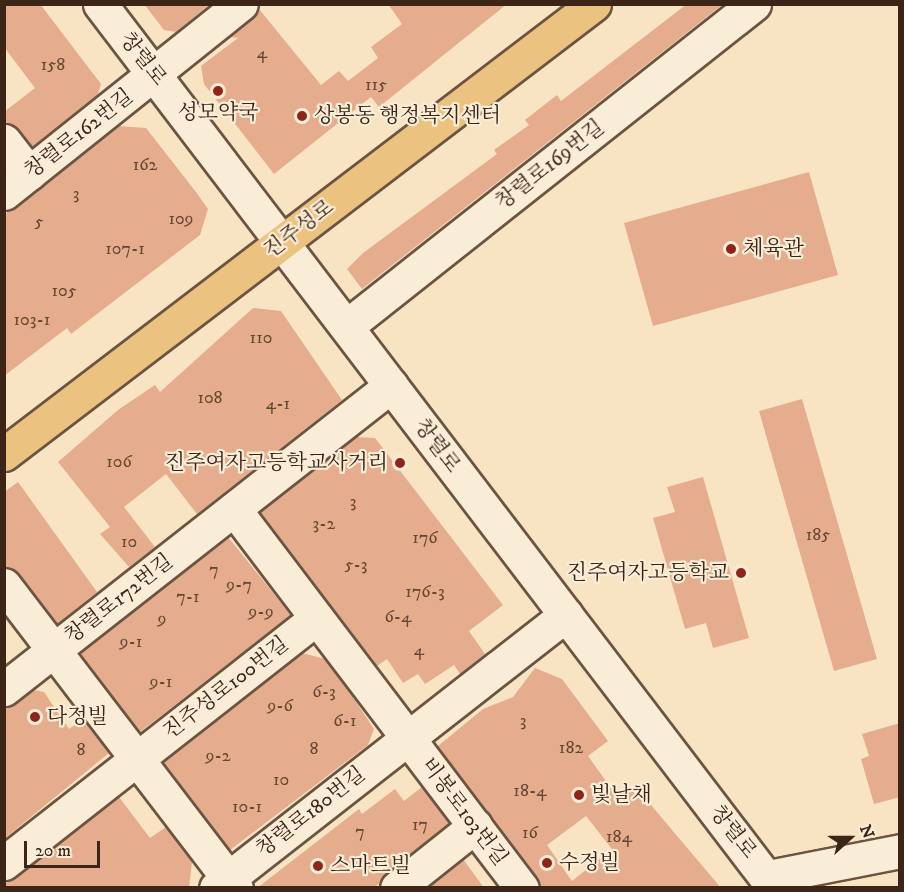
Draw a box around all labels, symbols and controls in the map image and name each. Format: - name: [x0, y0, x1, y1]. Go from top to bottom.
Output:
- street label: 창렬로: [114, 27, 172, 91]
- house number: 4: [257, 42, 267, 64]
- house number: 158: [41, 54, 65, 76]
- house number: 115: [365, 74, 387, 96]
- street label: 창렬로162번길: [20, 84, 138, 184]
- marker: 성모약국: [211, 84, 225, 98]
- place label: 성모약국: [177, 100, 259, 126]
- place label: 상봉동 행정복지센터: [314, 103, 501, 129]
- marker: 상봉동 행정복지센터: [295, 109, 309, 123]
- street label: 창렬로169번길: [491, 115, 609, 215]
- house number: 162: [133, 154, 157, 176]
- house number: 3: [73, 183, 79, 205]
- street label: 진주성로: [259, 195, 339, 263]
- house number: 109: [168, 208, 194, 230]
- house number: 5: [35, 211, 43, 233]
- place label: 체육관: [743, 236, 804, 262]
- house number: 107-1: [105, 238, 145, 260]
- marker: 체육관: [724, 242, 738, 256]
- house number: 105: [51, 280, 77, 302]
- house number: 103-1: [14, 309, 50, 331]
- house number: 110: [250, 327, 272, 349]
- house number: 108: [197, 387, 223, 409]
- house number: 4-1: [266, 393, 290, 415]
- street label: 창렬로: [409, 414, 465, 478]
- place label: 진주여자고등학교사거리: [165, 450, 388, 476]
- house number: 106: [106, 451, 132, 473]
- marker: 진주여자고등학교사거리: [393, 456, 407, 470]
- house number: 3: [350, 491, 356, 513]
- house number: 3-2: [313, 513, 335, 535]
- house number: 185: [806, 524, 830, 546]
- house number: 176: [412, 527, 438, 549]
- house number: 10: [121, 531, 137, 553]
- street label: 창렬로172번길: [60, 549, 178, 649]
- house number: 5-3: [345, 554, 367, 576]
- house number: 7: [209, 559, 219, 581]
- place label: 진주여자고등학교: [567, 560, 729, 586]
- marker: 진주여자고등학교: [734, 566, 748, 580]
- house number: 9-7: [226, 574, 252, 596]
- house number: 176-3: [405, 581, 445, 603]
- house number: 7-1: [176, 586, 200, 608]
- house number: 9-9: [248, 601, 274, 623]
- house number: 6-4: [384, 606, 412, 628]
- house number: 9: [158, 608, 166, 630]
- house number: 9-1: [120, 631, 142, 653]
- street label: 진주성로100번길: [158, 631, 294, 745]
- house number: 4: [414, 639, 424, 661]
- house number: 9-1: [150, 671, 172, 693]
- house number: 6-3: [312, 681, 336, 703]
- house number: 9-6: [267, 695, 293, 717]
- place label: 다정빌: [47, 704, 108, 730]
- marker: 다정빌: [28, 710, 42, 724]
- house number: 6-1: [333, 710, 357, 732]
- house number: 3: [520, 710, 526, 732]
- house number: 182: [559, 737, 583, 759]
- house number: 8: [309, 738, 319, 760]
- house number: 8: [76, 739, 86, 761]
- house number: 9-2: [205, 745, 231, 767]
- street label: 비봉로103번길: [415, 753, 513, 871]
- street label: 창렬로180번길: [252, 762, 370, 862]
- house number: 10: [273, 769, 289, 791]
- house number: 18-4: [513, 780, 547, 802]
- place label: 빛날채: [591, 782, 652, 808]
- marker: 빛날채: [572, 788, 586, 802]
- house number: 10-1: [232, 796, 262, 818]
- street label: 창렬로: [704, 800, 762, 864]
- north arrow: [820, 808, 880, 868]
- house number: 17: [412, 814, 428, 836]
- house number: 7: [355, 821, 365, 843]
- house number: 16: [522, 822, 538, 844]
- text: N: [855, 822, 878, 841]
- house number: 184: [606, 826, 632, 848]
- scale bar: [27, 829, 104, 867]
- text: 20 m: [35, 840, 71, 862]
- place label: 수정빌: [559, 850, 620, 876]
- place label: 스마트빌: [330, 853, 411, 879]
- marker: 수정빌: [540, 856, 554, 870]
- marker: 스마트빌: [311, 859, 325, 873]

